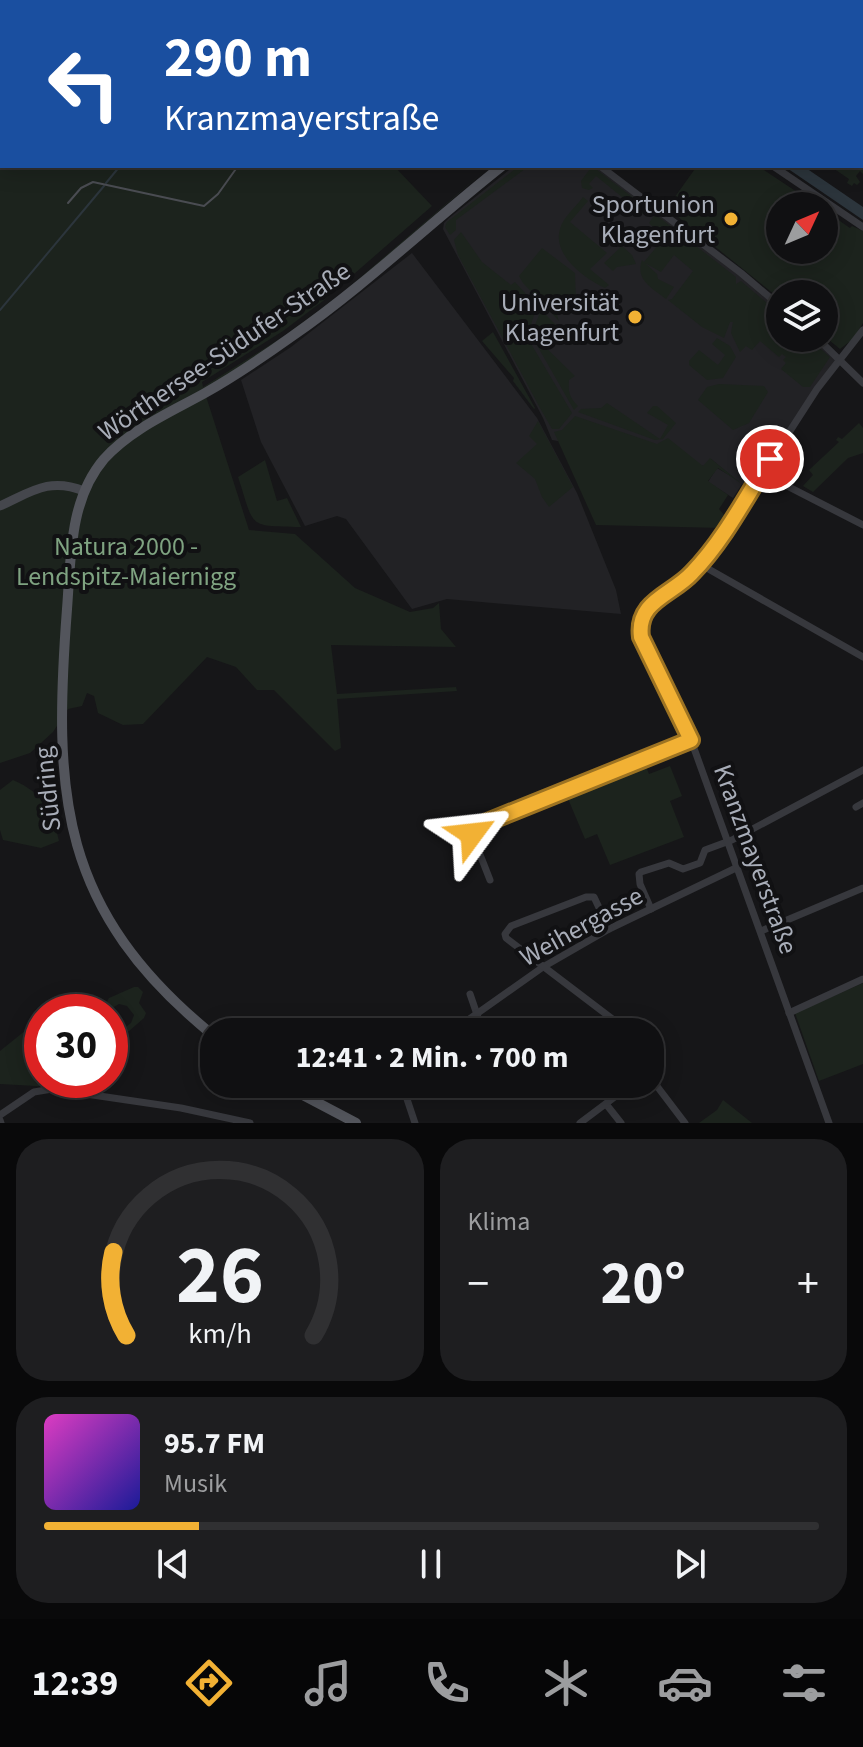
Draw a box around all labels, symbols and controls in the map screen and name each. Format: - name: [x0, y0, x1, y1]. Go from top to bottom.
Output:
- text: 290 m: [164, 19, 312, 98]
- icon: left: [32, 32, 136, 136]
- text: Kranzmayerstraße: [164, 93, 439, 144]
- place label: Sportunion Klagenfurt: [592, 186, 715, 253]
- north arrow: [766, 192, 838, 264]
- map controls: [766, 192, 838, 352]
- marker: Sportunion Klagenfurt: [722, 210, 740, 228]
- street label: Wörthersee-Südufer-Straße: [91, 253, 358, 450]
- button: layers: [766, 280, 838, 352]
- place label: Universität Klagenfurt: [501, 284, 619, 351]
- marker: Universität Klagenfurt: [626, 308, 644, 326]
- pin: [736, 425, 804, 493]
- icon: arrive: [748, 437, 792, 481]
- park label: Natura 2000 - Lendspitz-Maiernigg: [16, 528, 236, 595]
- street label: Südring: [25, 745, 70, 833]
- street label: Kranzmayerstraße: [704, 759, 807, 959]
- position arrow: [430, 792, 514, 876]
- street label: Weihergasse: [513, 877, 650, 976]
- speed limit sign: 30: [24, 994, 128, 1098]
- text: 12:41 · 2 Min. · 700 m: [296, 1036, 568, 1079]
- text: Klima: [468, 1203, 530, 1240]
- text: 26: [176, 1217, 264, 1335]
- text: 20°: [601, 1242, 686, 1327]
- text: −: [468, 1253, 489, 1316]
- text: +: [797, 1253, 819, 1316]
- text: km/h: [188, 1314, 251, 1354]
- text: 95.7 FM: [164, 1422, 265, 1465]
- text: Musik: [164, 1465, 227, 1502]
- icon: previous: [151, 1542, 195, 1586]
- icon: pause: [409, 1542, 453, 1586]
- icon: next: [668, 1542, 712, 1586]
- icon: directions: [181, 1655, 237, 1711]
- icon: music: [300, 1655, 356, 1711]
- icon: phone: [419, 1655, 475, 1711]
- icon: climate: [538, 1655, 594, 1711]
- icon: car: [657, 1655, 713, 1711]
- icon: filters: [776, 1655, 832, 1711]
- text: 12:39: [31, 1658, 118, 1709]

